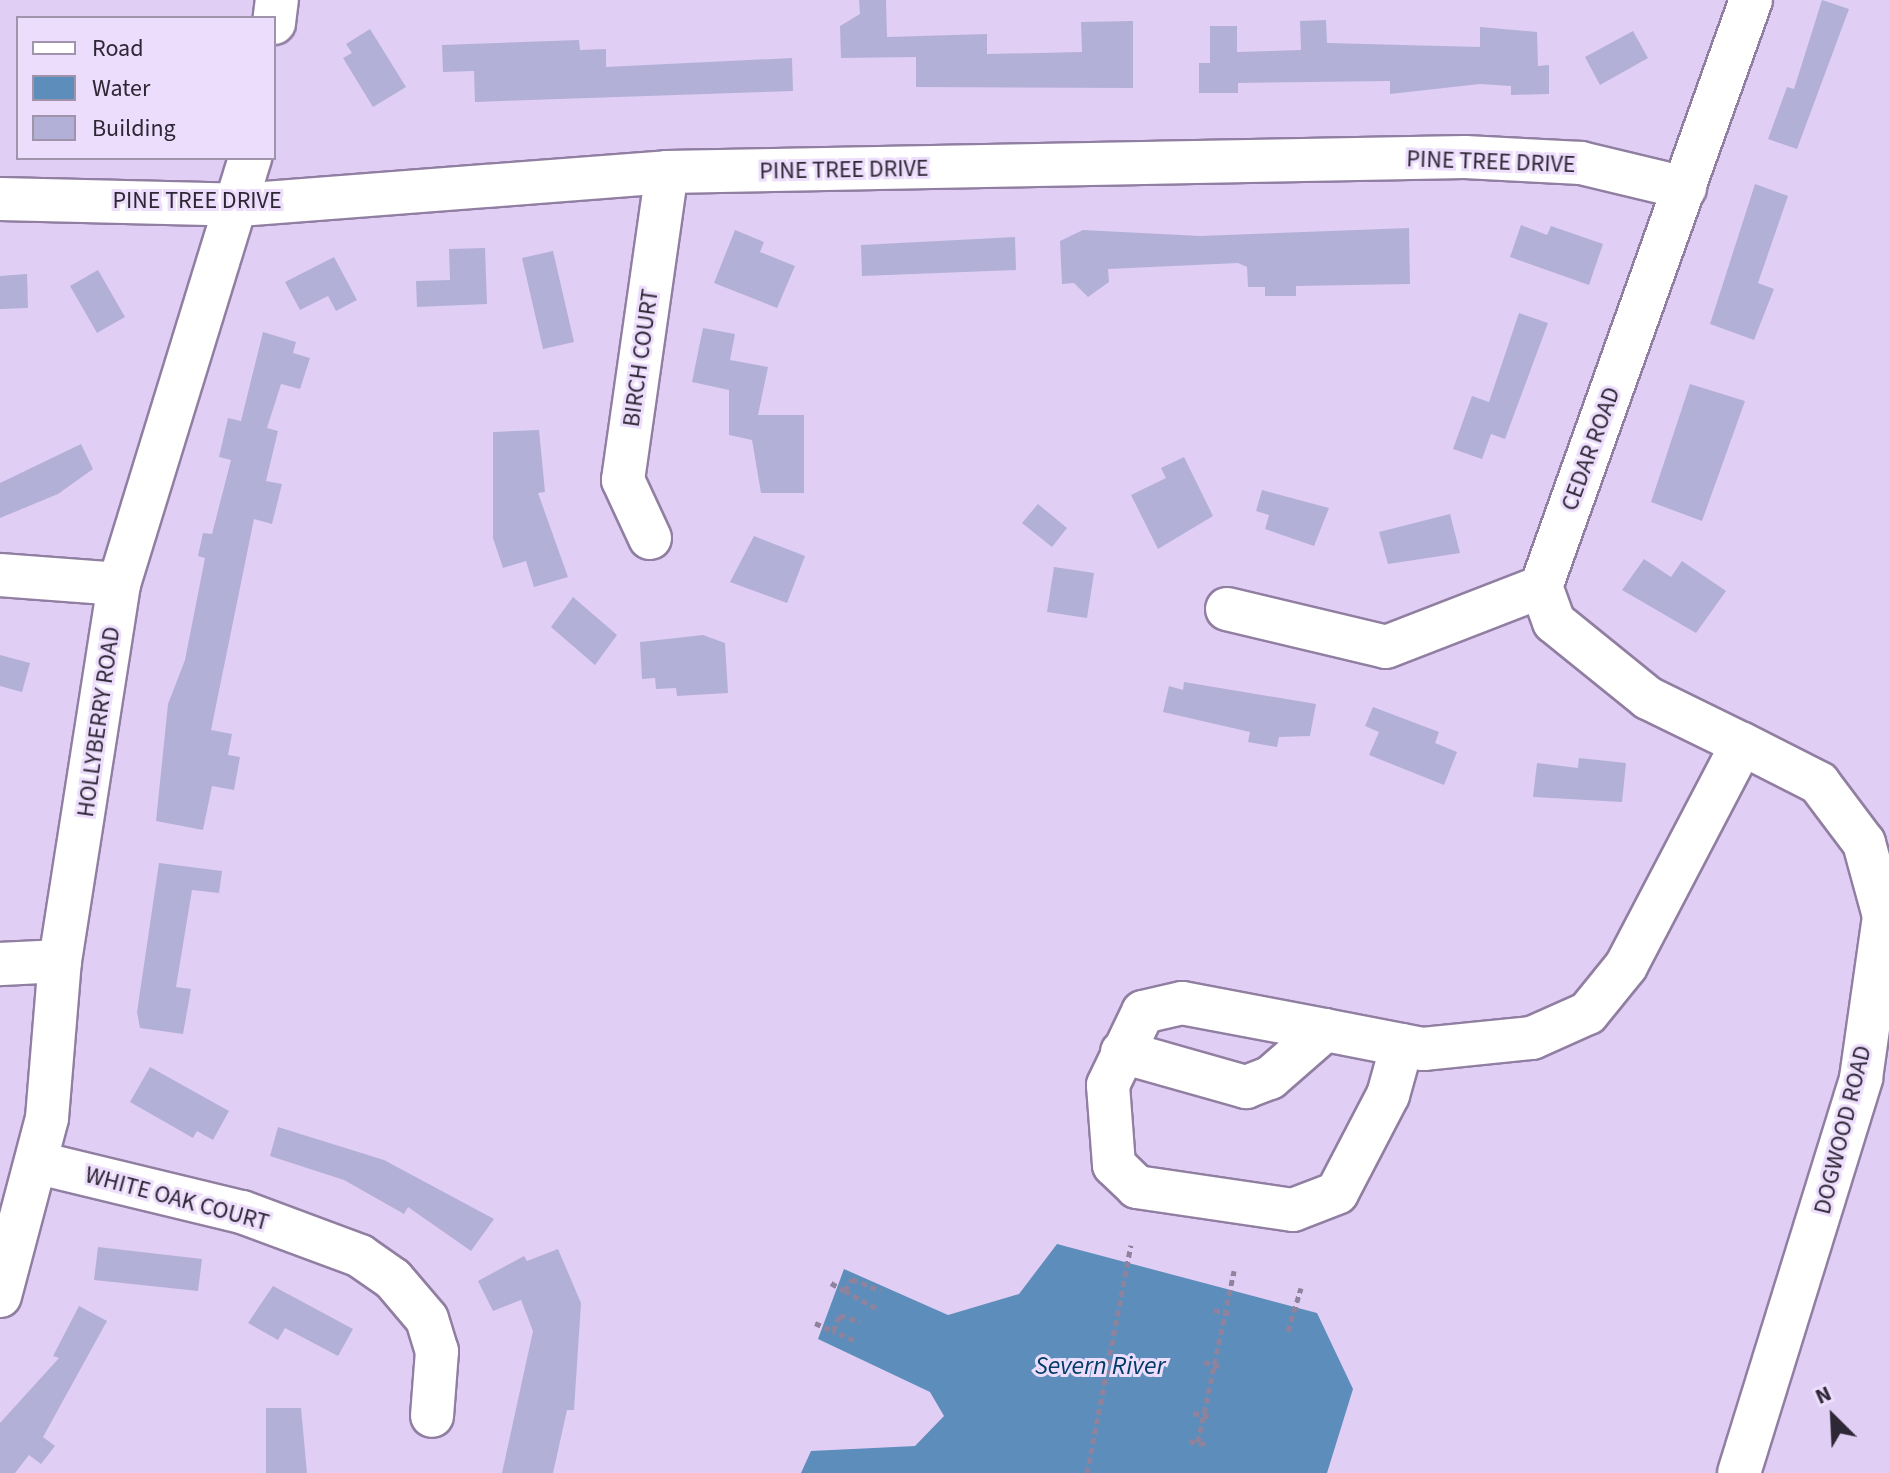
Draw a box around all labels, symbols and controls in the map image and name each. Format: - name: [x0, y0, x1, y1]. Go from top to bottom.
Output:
- legend: [16, 16, 276, 160]
- text: Road: [92, 31, 144, 66]
- text: Water: [92, 71, 150, 106]
- text: Building: [92, 111, 176, 146]
- street label: PINE TREE DRIVE: [1406, 145, 1576, 179]
- street label: PINE TREE DRIVE: [759, 154, 929, 186]
- street label: PINE TREE DRIVE: [112, 187, 282, 215]
- street label: BIRCH COURT: [617, 287, 665, 429]
- street label: CEDAR ROAD: [1555, 383, 1627, 515]
- street label: HOLLYBERRY ROAD: [71, 625, 127, 819]
- street label: DOGWOOD ROAD: [1808, 1043, 1878, 1217]
- street label: WHITE OAK COURT: [82, 1161, 272, 1237]
- water label: Severn River: [1035, 1350, 1165, 1382]
- north arrow: [1793, 1377, 1873, 1457]
- text: N: [1810, 1377, 1836, 1413]

